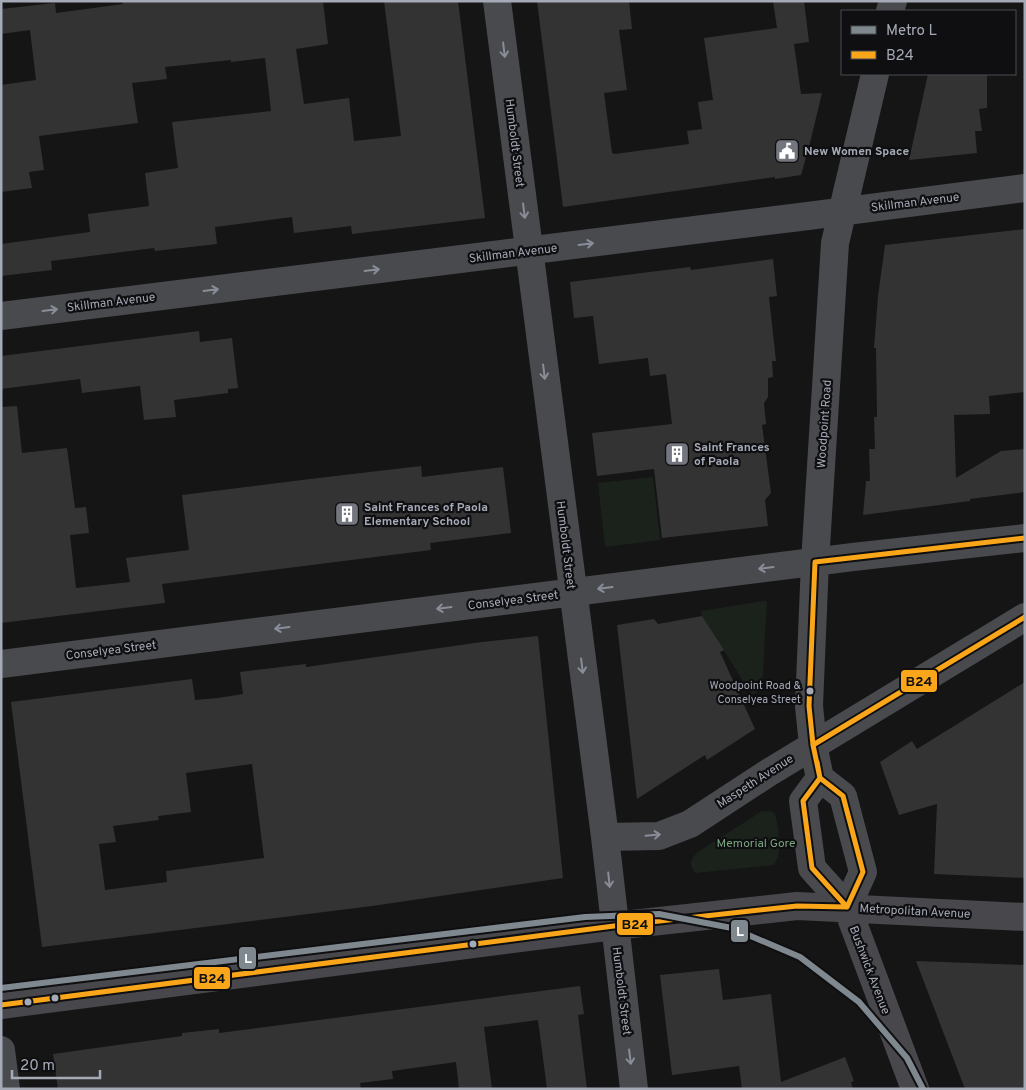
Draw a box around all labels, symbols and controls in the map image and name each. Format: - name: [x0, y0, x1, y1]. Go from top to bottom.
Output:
- legend: [841, 10, 1016, 75]
- text: Metro L: [886, 22, 937, 41]
- one-way arrow: [499, 41, 509, 57]
- text: B24: [886, 47, 914, 66]
- street label: Humboldt Street: [501, 98, 527, 188]
- public building icon: New Women Space: [774, 138, 800, 164]
- place label: New Women Space: [804, 144, 910, 160]
- street label: Skillman Avenue: [870, 190, 960, 216]
- one-way arrow: [519, 202, 529, 218]
- one-way arrow: [577, 239, 593, 249]
- street label: Skillman Avenue: [468, 241, 558, 267]
- one-way arrow: [364, 265, 380, 275]
- one-way arrow: [203, 285, 219, 295]
- street label: Skillman Avenue: [66, 290, 156, 316]
- one-way arrow: [41, 305, 57, 315]
- one-way arrow: [539, 364, 549, 380]
- street label: Woodpoint Road: [814, 379, 836, 469]
- place label: Saint Frances of Paola: [694, 440, 770, 470]
- building icon: Saint Frances of Paola: [664, 441, 690, 467]
- place label: Saint Frances of Paola Elementary School: [364, 500, 488, 530]
- street label: Humboldt Street: [552, 500, 578, 590]
- building icon: Saint Frances of Paola Elementary School: [334, 501, 360, 527]
- one-way arrow: [759, 563, 775, 573]
- one-way arrow: [597, 583, 613, 593]
- street label: Conselyea Street: [467, 587, 559, 614]
- one-way arrow: [436, 603, 452, 613]
- one-way arrow: [275, 623, 291, 633]
- street label: Conselyea Street: [65, 637, 157, 664]
- one-way arrow: [577, 658, 587, 674]
- line badge: B24: [900, 669, 938, 693]
- text: B24: [906, 674, 932, 691]
- place label: Woodpoint Road & Conselyea Street: [710, 679, 802, 707]
- marker: Woodpoint Road & Conselyea Street: [805, 686, 815, 696]
- street label: Maspeth Avenue: [714, 751, 797, 813]
- one-way arrow: [645, 830, 661, 840]
- park label: Memorial Gore: [717, 836, 795, 852]
- one-way arrow: [604, 871, 613, 887]
- street label: Metropolitan Avenue: [859, 901, 971, 923]
- line badge: B24: [616, 912, 654, 936]
- text: B24: [622, 917, 648, 934]
- line badge: L: [730, 919, 749, 943]
- text: L: [736, 924, 744, 941]
- street label: Bushwick Avenue: [845, 924, 893, 1017]
- unlabelled marker: [468, 939, 478, 949]
- line badge: L: [238, 946, 257, 970]
- street label: Humboldt Street: [608, 946, 634, 1036]
- text: L: [244, 951, 252, 968]
- line badge: B24: [193, 966, 231, 990]
- text: B24: [199, 971, 225, 988]
- unlabelled marker: [50, 993, 60, 1003]
- unlabelled marker: [23, 997, 33, 1007]
- scale bar: [12, 1048, 100, 1080]
- one-way arrow: [625, 1049, 635, 1065]
- text: 20 m: [20, 1057, 55, 1076]

